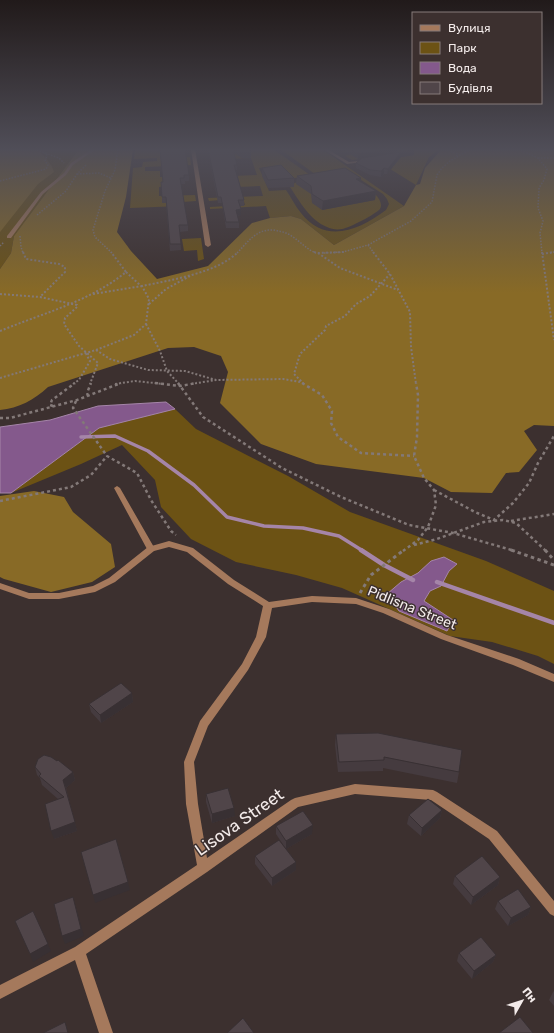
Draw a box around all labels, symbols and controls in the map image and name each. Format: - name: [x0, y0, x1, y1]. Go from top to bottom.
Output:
- legend: [412, 12, 542, 104]
- text: Вулиця: [448, 21, 490, 35]
- text: Парк: [448, 41, 477, 55]
- text: Вода: [448, 61, 477, 75]
- text: Будівля: [448, 81, 493, 95]
- street label: Pidlisna Street: [365, 582, 460, 634]
- street label: Lisova Street: [191, 784, 287, 860]
- north arrow: [502, 981, 542, 1021]
- text: Пн: [520, 985, 539, 1005]

